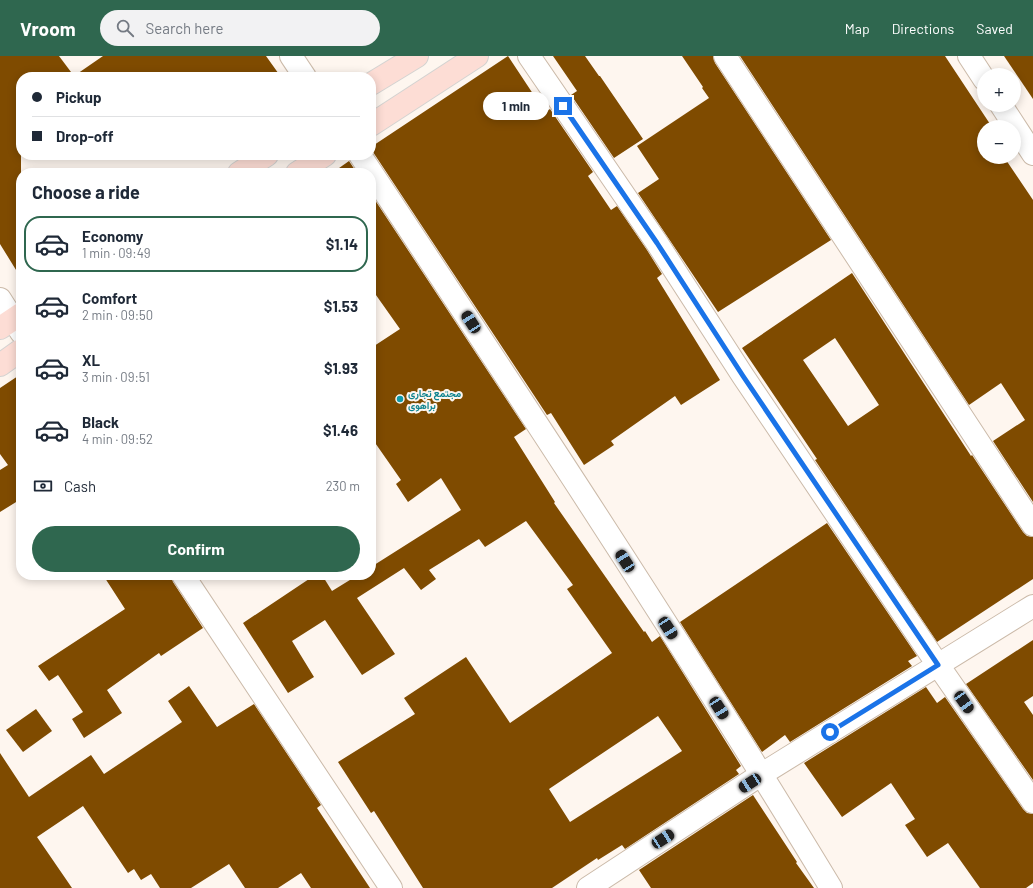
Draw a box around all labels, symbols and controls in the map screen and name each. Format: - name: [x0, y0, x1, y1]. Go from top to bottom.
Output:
- search box: [100, 10, 380, 46]
- text: Vroom: [20, 17, 76, 40]
- icon: search: [114, 17, 136, 39]
- text: Search here: [146, 19, 224, 37]
- text: Map: [845, 20, 870, 37]
- text: Directions: [892, 20, 954, 37]
- text: Saved: [976, 20, 1013, 37]
- map controls: [977, 68, 1021, 164]
- button: +: [977, 68, 1021, 112]
- text: Pickup: [56, 88, 102, 106]
- callout: 1 min: [483, 92, 549, 120]
- route end: [554, 97, 572, 115]
- text: 1 min: [502, 98, 530, 114]
- button: −: [977, 120, 1021, 164]
- text: Drop-off: [56, 127, 114, 145]
- text: Choose a ride: [32, 181, 140, 203]
- icon: car: [34, 226, 70, 262]
- text: Economy: [82, 227, 143, 245]
- text: $1.14: [326, 235, 358, 253]
- text: 1 min · 09:49: [82, 245, 151, 261]
- icon: car: [34, 288, 70, 324]
- text: Comfort: [82, 289, 137, 307]
- text: $1.53: [324, 297, 358, 315]
- text: 2 min · 09:50: [82, 307, 153, 323]
- car: [459, 309, 483, 335]
- icon: car: [34, 350, 70, 386]
- text: XL: [82, 351, 100, 369]
- text: $1.93: [324, 359, 358, 377]
- text: 3 min · 09:51: [82, 369, 150, 385]
- place label: مجتمع تجاری براهوی: [408, 387, 462, 412]
- marker: مجتمع تجاری براهوی: [395, 394, 405, 404]
- icon: car: [34, 412, 70, 448]
- text: Black: [82, 413, 119, 431]
- text: $1.46: [323, 421, 358, 439]
- text: 4 min · 09:52: [82, 431, 153, 447]
- icon: cash: [32, 475, 54, 497]
- text: Cash: [64, 477, 96, 495]
- text: 230 m: [326, 478, 360, 494]
- button: Confirm: [32, 526, 360, 572]
- car: [613, 548, 637, 574]
- car: [656, 615, 680, 641]
- car: [952, 689, 976, 715]
- car: [707, 695, 731, 721]
- route start: [821, 723, 839, 741]
- car: [737, 771, 763, 795]
- car: [650, 827, 676, 851]

